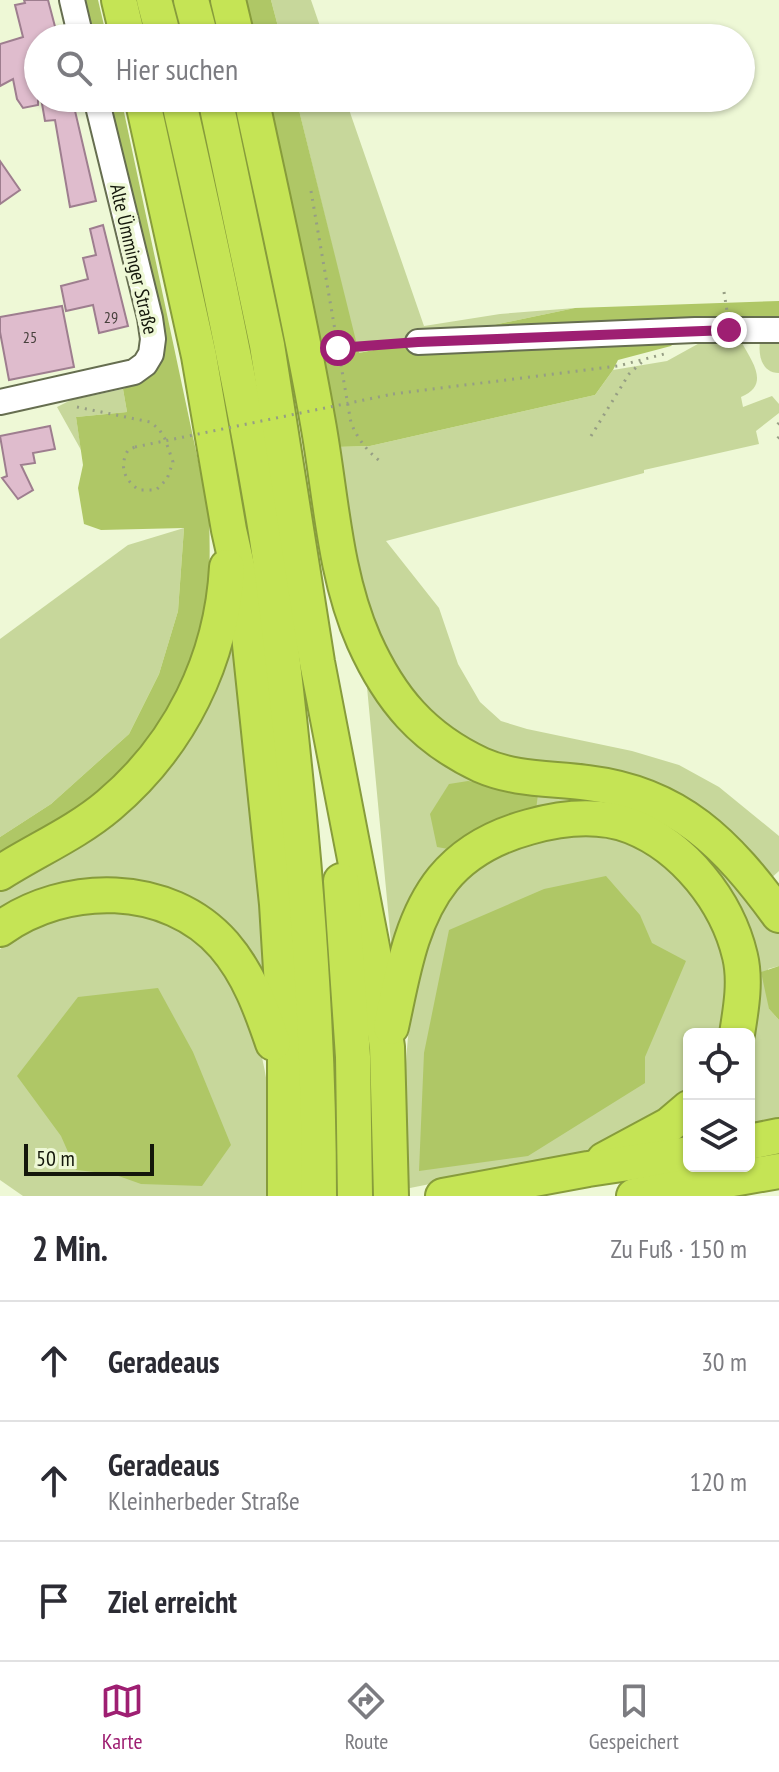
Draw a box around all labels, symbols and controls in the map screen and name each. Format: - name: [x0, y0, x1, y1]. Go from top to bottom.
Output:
- search box: [24, 24, 755, 112]
- icon: search: [52, 46, 96, 90]
- text: Hier suchen: [116, 49, 238, 88]
- street label: Alte Ümminger Straße: [104, 181, 164, 337]
- house number: 29: [104, 307, 118, 327]
- route end: [711, 312, 747, 348]
- house number: 25: [23, 327, 37, 347]
- route start: [320, 330, 356, 366]
- map controls: [683, 1028, 755, 1172]
- button: locate: [683, 1028, 755, 1100]
- button: layers: [683, 1100, 755, 1172]
- scale bar: [24, 1140, 154, 1176]
- text: 50 m: [36, 1144, 75, 1172]
- text: 2 Min.: [32, 1226, 108, 1270]
- text: Zu Fuß · 150 m: [610, 1232, 747, 1265]
- icon: ahead: [32, 1339, 76, 1383]
- text: Geradeaus: [108, 1342, 220, 1381]
- text: 30 m: [701, 1345, 747, 1378]
- text: Geradeaus: [108, 1445, 220, 1484]
- icon: ahead: [32, 1459, 76, 1503]
- text: 120 m: [689, 1465, 747, 1498]
- text: Kleinherbeder Straße: [108, 1484, 300, 1517]
- icon: arrive: [32, 1579, 76, 1623]
- text: Ziel erreicht: [108, 1582, 237, 1621]
- tab: Karte: [100, 1679, 144, 1755]
- tab: Route: [344, 1679, 388, 1755]
- tab: Gespeichert: [589, 1679, 679, 1755]

